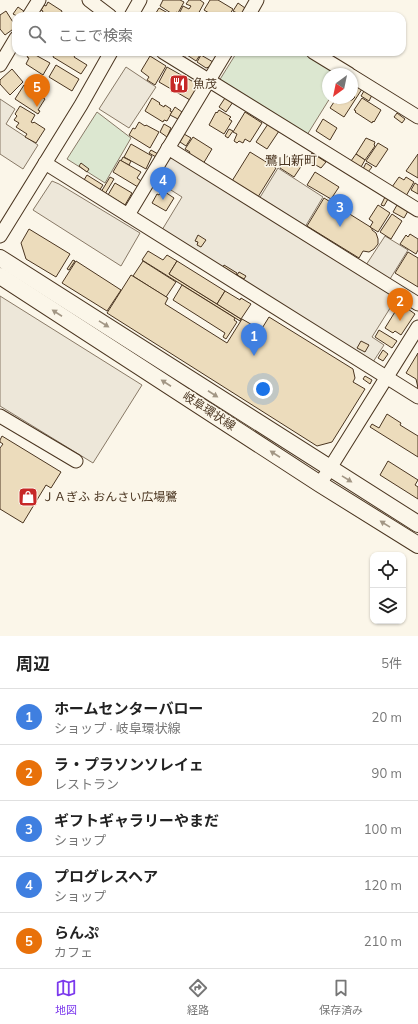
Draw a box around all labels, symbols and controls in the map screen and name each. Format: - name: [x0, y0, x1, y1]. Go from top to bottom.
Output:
- search box: [12, 12, 406, 56]
- icon: search: [26, 23, 48, 45]
- text: ここで検索: [58, 26, 133, 45]
- north arrow: [322, 68, 358, 104]
- restaurant icon: 魚茂: [168, 73, 190, 95]
- pin: 5: [24, 74, 50, 107]
- place label: 魚茂: [193, 76, 217, 91]
- district label: 鷺山新町: [265, 152, 317, 168]
- pin: 4: [150, 167, 176, 200]
- pin: 3: [327, 194, 353, 227]
- pin: 2: [387, 288, 413, 321]
- one-way arrow: [52, 309, 62, 317]
- one-way arrow: [99, 320, 109, 328]
- pin: 1: [241, 323, 267, 356]
- your location: [253, 379, 273, 399]
- one-way arrow: [161, 380, 172, 387]
- street label: 岐阜環状線: [180, 388, 239, 433]
- one-way arrow: [207, 390, 219, 397]
- one-way arrow: [269, 451, 281, 458]
- one-way arrow: [341, 475, 352, 482]
- shop icon: ＪＡぎふ おんさい広場鷺: [17, 486, 39, 508]
- place label: ＪＡぎふ おんさい広場鷺: [42, 489, 177, 504]
- one-way arrow: [379, 521, 391, 528]
- map controls: [370, 552, 406, 624]
- button: locate: [370, 552, 406, 588]
- button: layers: [370, 588, 406, 624]
- text: 周辺: [16, 653, 50, 674]
- text: 5件: [381, 655, 402, 671]
- text: ホームセンターバロー: [54, 699, 203, 718]
- text: 1: [25, 709, 33, 725]
- text: 20 m: [372, 709, 402, 725]
- text: ショップ · 岐阜環状線: [54, 720, 181, 736]
- text: ラ・プラソンソレイェ: [54, 755, 204, 774]
- text: 2: [25, 765, 33, 781]
- text: 90 m: [372, 765, 402, 781]
- text: レストラン: [54, 776, 119, 792]
- text: ギフトギャラリーやまだ: [54, 811, 219, 830]
- text: 3: [25, 821, 33, 837]
- text: 100 m: [364, 821, 402, 837]
- text: ショップ: [54, 832, 106, 848]
- text: プログレスヘア: [54, 867, 158, 886]
- text: 4: [25, 877, 33, 893]
- text: 120 m: [364, 877, 402, 893]
- text: ショップ: [54, 888, 106, 904]
- text: らんぷ: [54, 923, 99, 942]
- text: 5: [25, 933, 33, 949]
- text: 210 m: [364, 933, 402, 949]
- text: カフェ: [54, 944, 93, 960]
- tab: 地図: [55, 977, 77, 1017]
- tab: 経路: [187, 977, 209, 1017]
- tab: 保存済み: [319, 977, 363, 1017]

